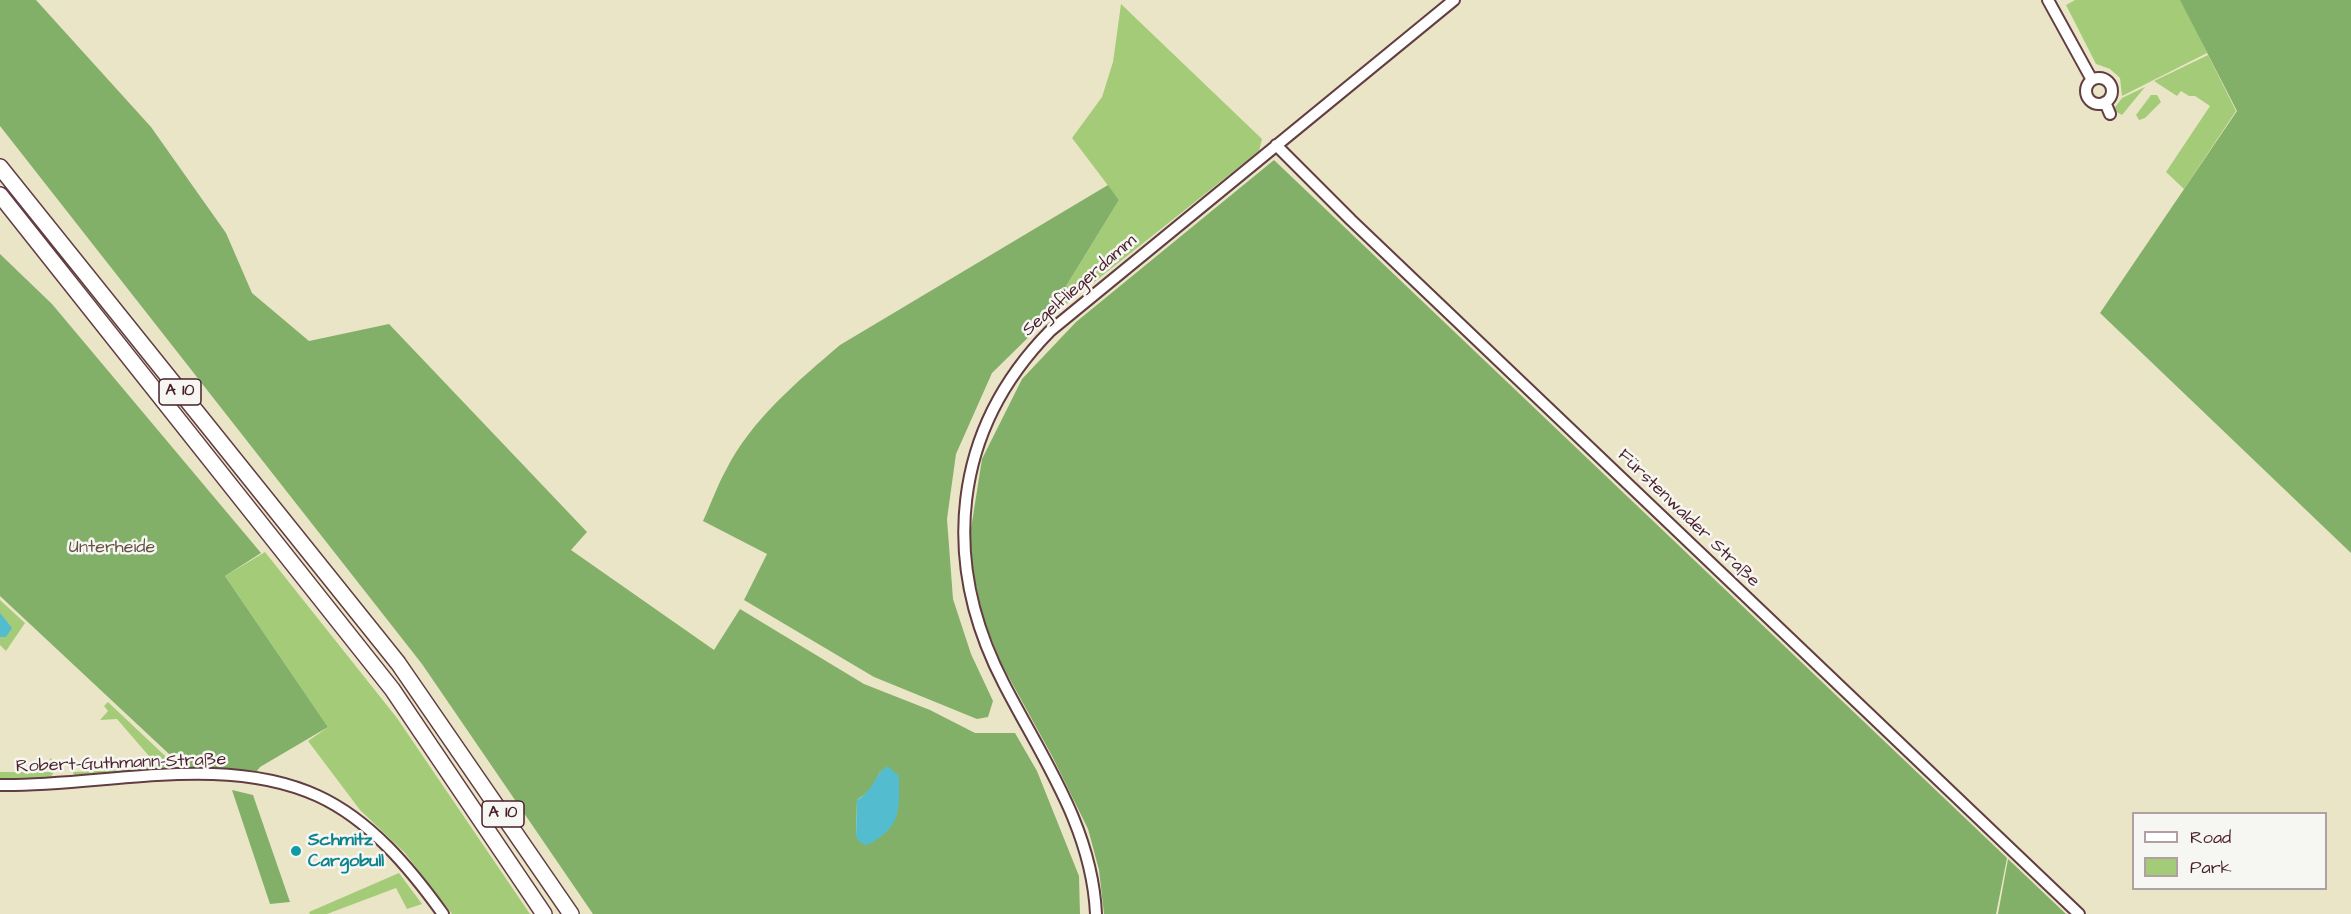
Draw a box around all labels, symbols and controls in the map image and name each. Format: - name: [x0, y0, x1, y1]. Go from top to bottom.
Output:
- street label: Segelfliegerdamm: [1018, 230, 1142, 342]
- road number: A 10: [159, 379, 201, 405]
- street label: Fürstenwalder Straße: [1612, 445, 1764, 593]
- park label: Unterheide: [69, 537, 155, 559]
- street label: Robert-Guthmann-Straße: [15, 750, 227, 778]
- road number: A 10: [482, 801, 524, 827]
- legend: [2132, 812, 2327, 890]
- text: Road: [2190, 825, 2231, 850]
- place label: Schmitz Cargobull: [308, 830, 384, 872]
- marker: Schmitz Cargobull: [289, 844, 303, 858]
- text: Park: [2190, 855, 2232, 880]

